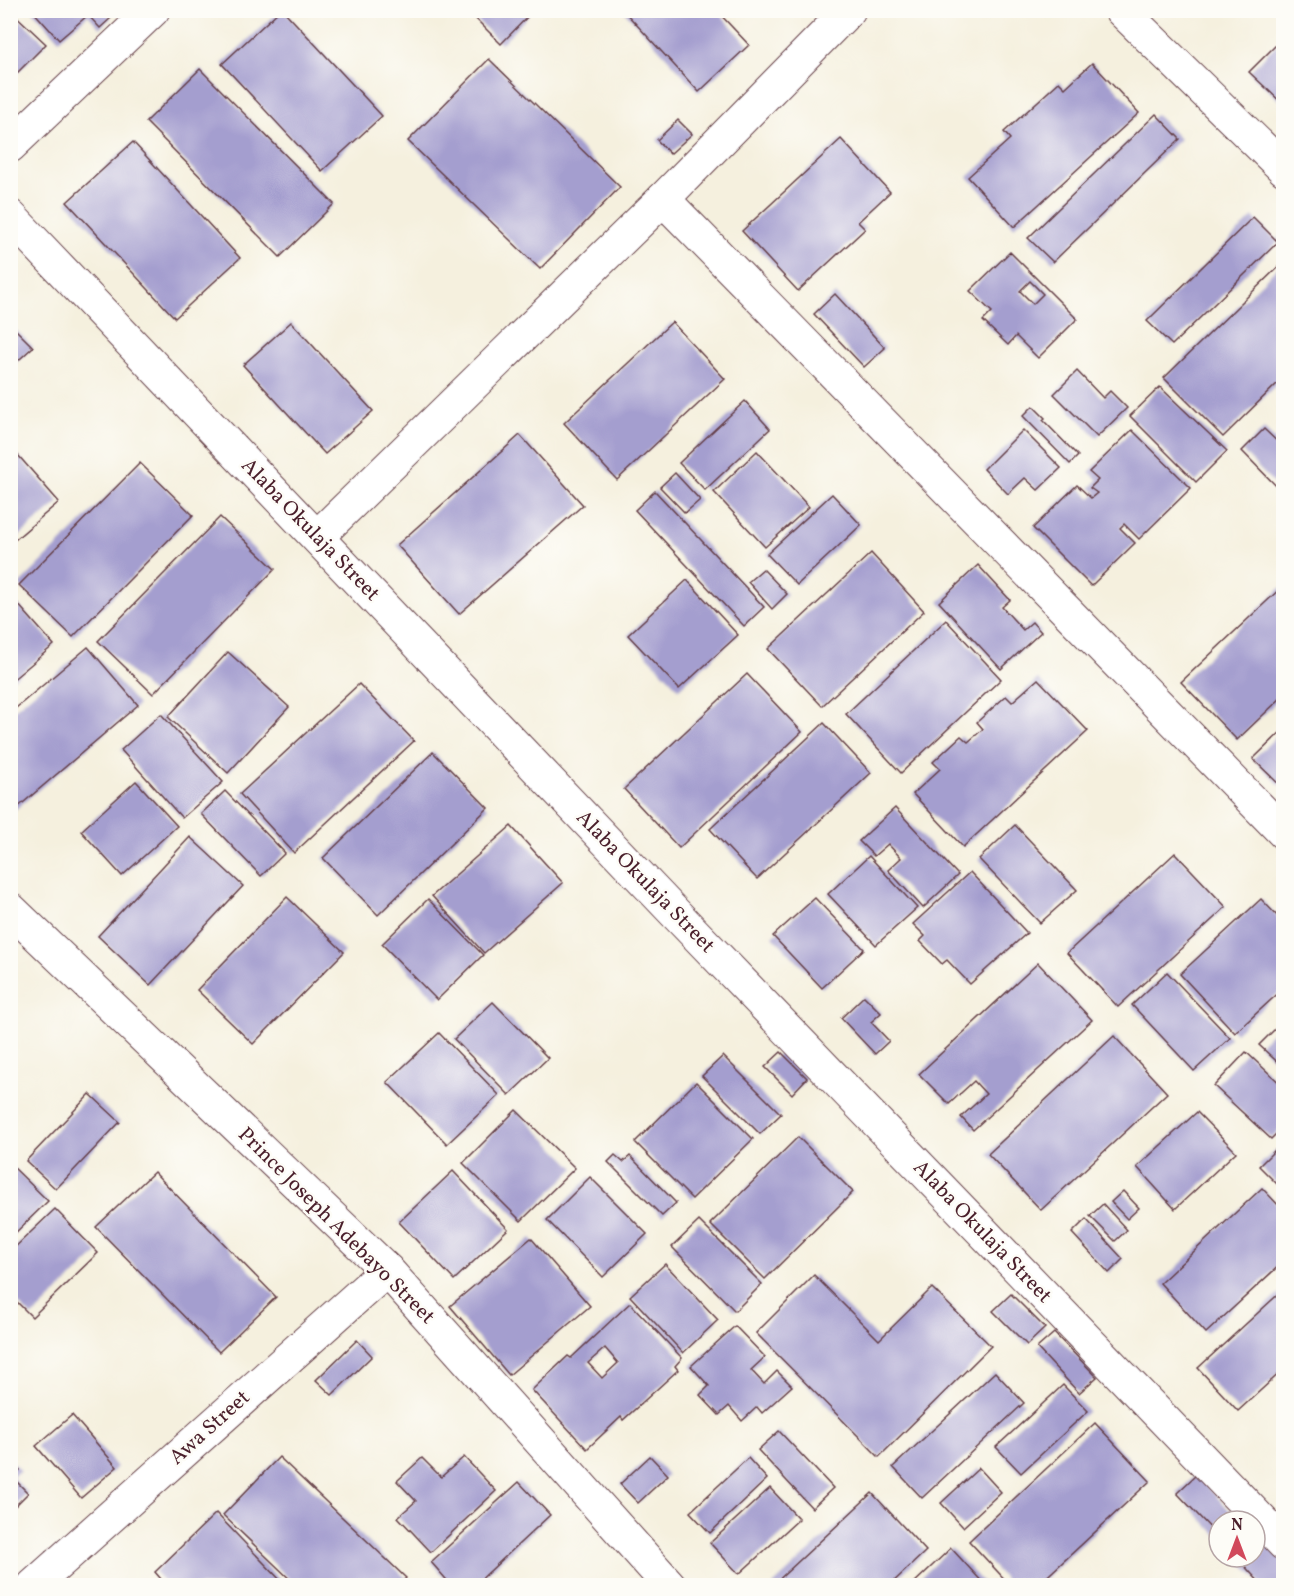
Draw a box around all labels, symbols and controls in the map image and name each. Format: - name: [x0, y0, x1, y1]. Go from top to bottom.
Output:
- street label: Alaba Okulaja Street: [234, 452, 386, 608]
- street label: Alaba Okulaja Street: [569, 804, 721, 960]
- street label: Prince Joseph Adebayo Street: [231, 1121, 441, 1331]
- street label: Alaba Okulaja Street: [906, 1154, 1058, 1310]
- street label: Awa Street: [163, 1384, 257, 1472]
- north arrow: [1207, 1509, 1267, 1569]
- text: N: [1231, 1515, 1243, 1537]

